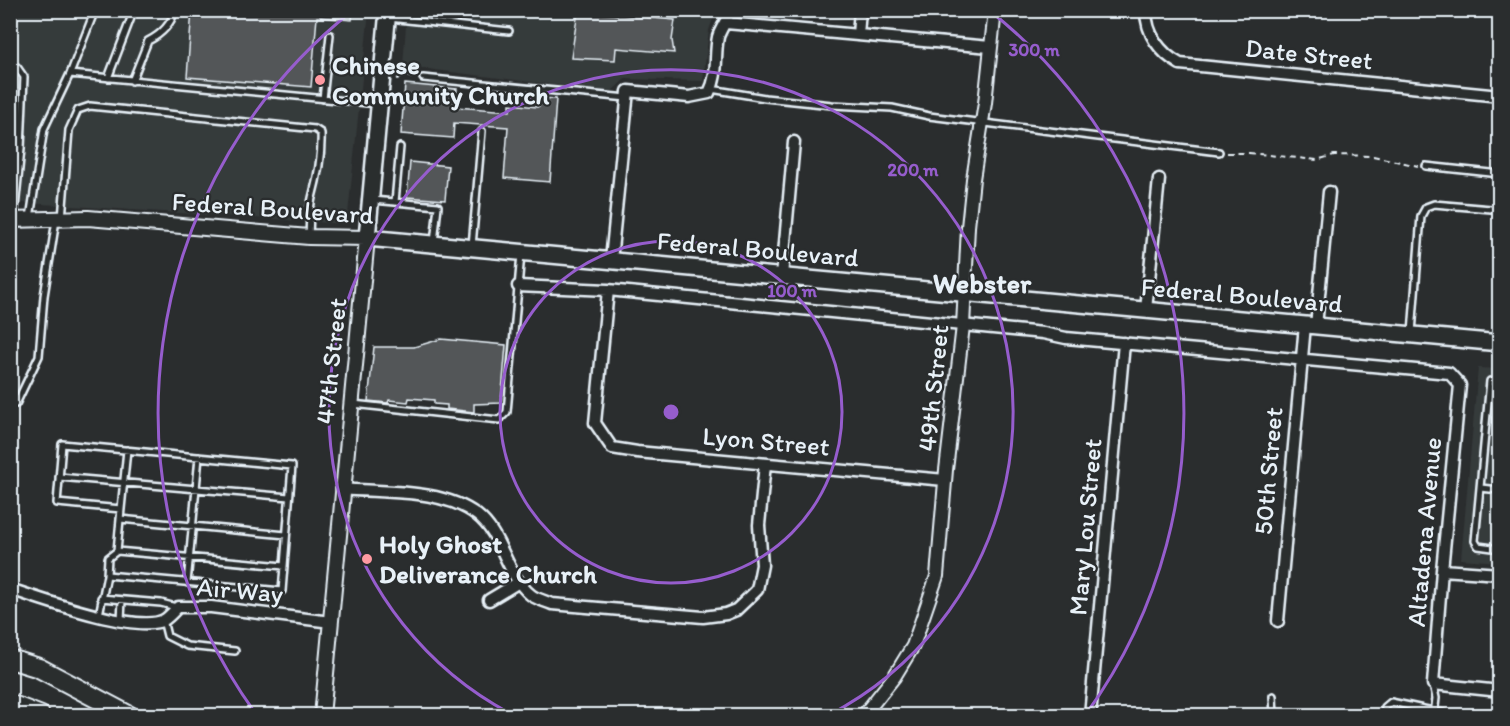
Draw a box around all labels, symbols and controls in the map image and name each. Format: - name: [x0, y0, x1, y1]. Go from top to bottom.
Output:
- street label: Date Street: [1244, 31, 1375, 77]
- text: 300 m: [1008, 39, 1060, 61]
- place label: Chinese Community Church: [332, 49, 549, 111]
- marker: Chinese Community Church: [313, 73, 327, 87]
- text: 200 m: [888, 159, 939, 181]
- street label: Federal Boulevard: [171, 185, 376, 231]
- street label: Federal Boulevard: [656, 224, 861, 274]
- district label: Webster: [933, 266, 1032, 300]
- street label: Federal Boulevard: [1140, 270, 1345, 320]
- text: 100 m: [767, 280, 818, 302]
- street label: 47th Street: [308, 296, 354, 426]
- street label: 49th Street: [910, 323, 956, 453]
- centre of rings: [661, 402, 681, 422]
- street label: 50th Street: [1246, 406, 1290, 536]
- street label: Lyon Street: [701, 420, 831, 463]
- street label: Altadena Avenue: [1400, 436, 1448, 628]
- street label: Mary Lou Street: [1061, 437, 1109, 617]
- place label: Holy Ghost Deliverance Church: [379, 528, 597, 590]
- marker: Holy Ghost Deliverance Church: [360, 552, 374, 566]
- street label: Air Way: [195, 570, 285, 610]

